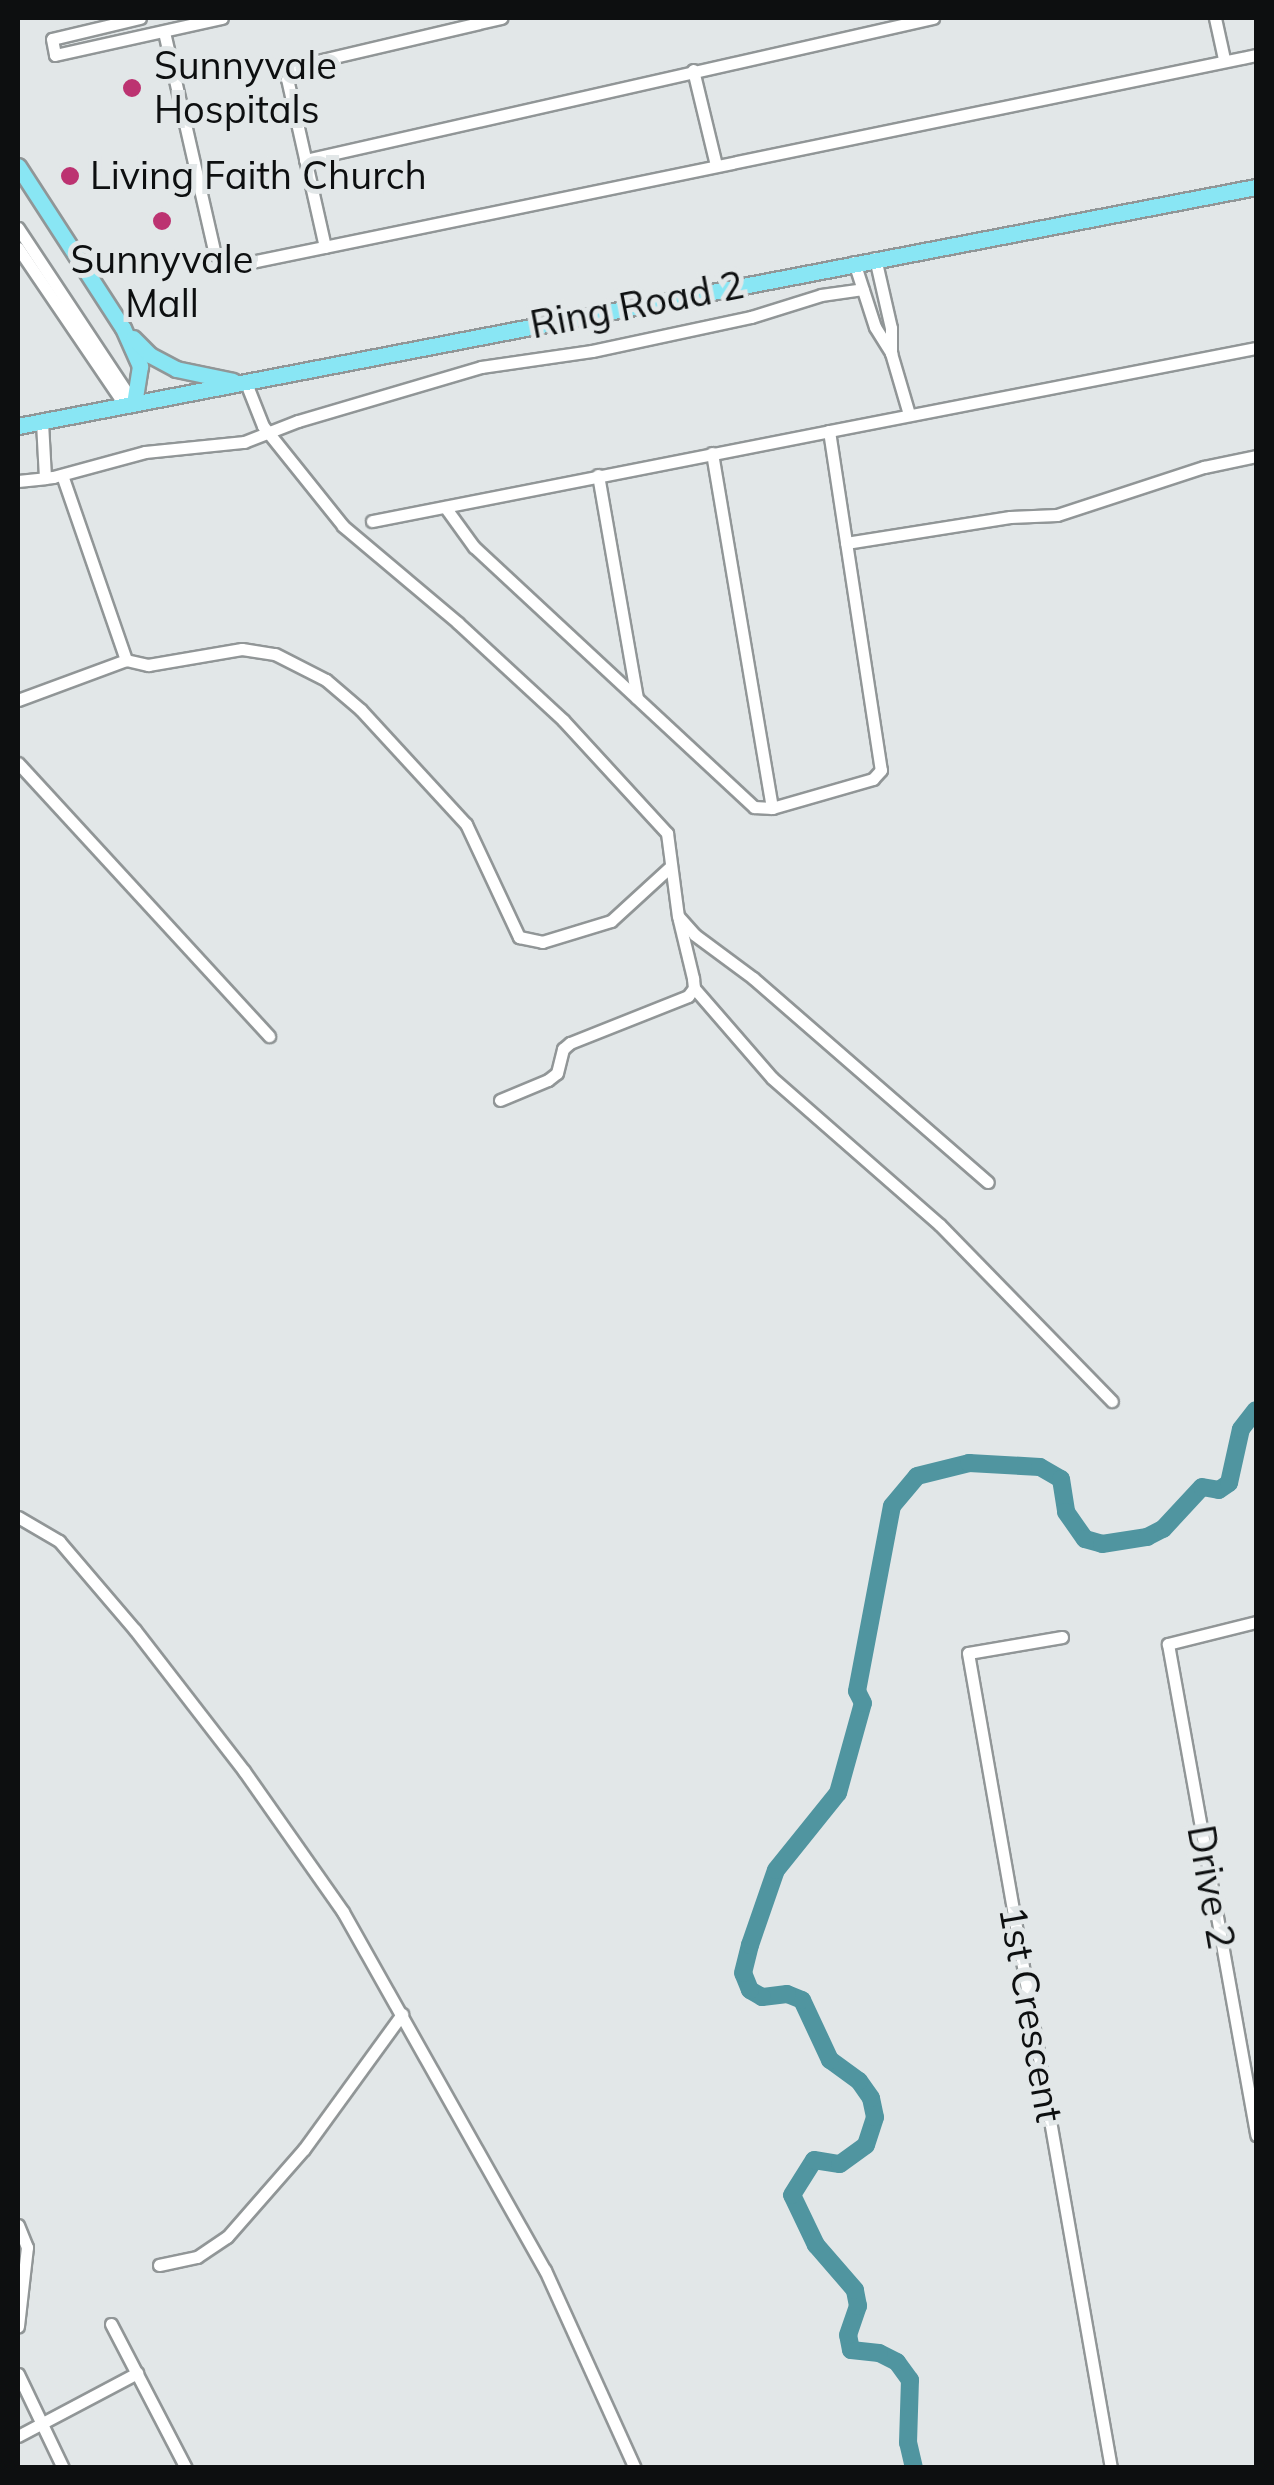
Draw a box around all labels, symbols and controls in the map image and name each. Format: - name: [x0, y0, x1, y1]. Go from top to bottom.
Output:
- place label: Sunnyvale Hospitals: [154, 43, 337, 132]
- marker: Sunnyvale Hospitals: [119, 75, 145, 101]
- place label: Living Faith Church: [90, 153, 427, 199]
- marker: Living Faith Church: [59, 165, 81, 187]
- marker: Sunnyvale Mall: [151, 210, 173, 232]
- place label: Sunnyvale Mall: [71, 237, 253, 326]
- street label: Ring Road 2: [526, 262, 748, 348]
- street label: Drive 2: [1178, 1822, 1244, 1952]
- street label: 1st Crescent: [990, 1902, 1072, 2126]

